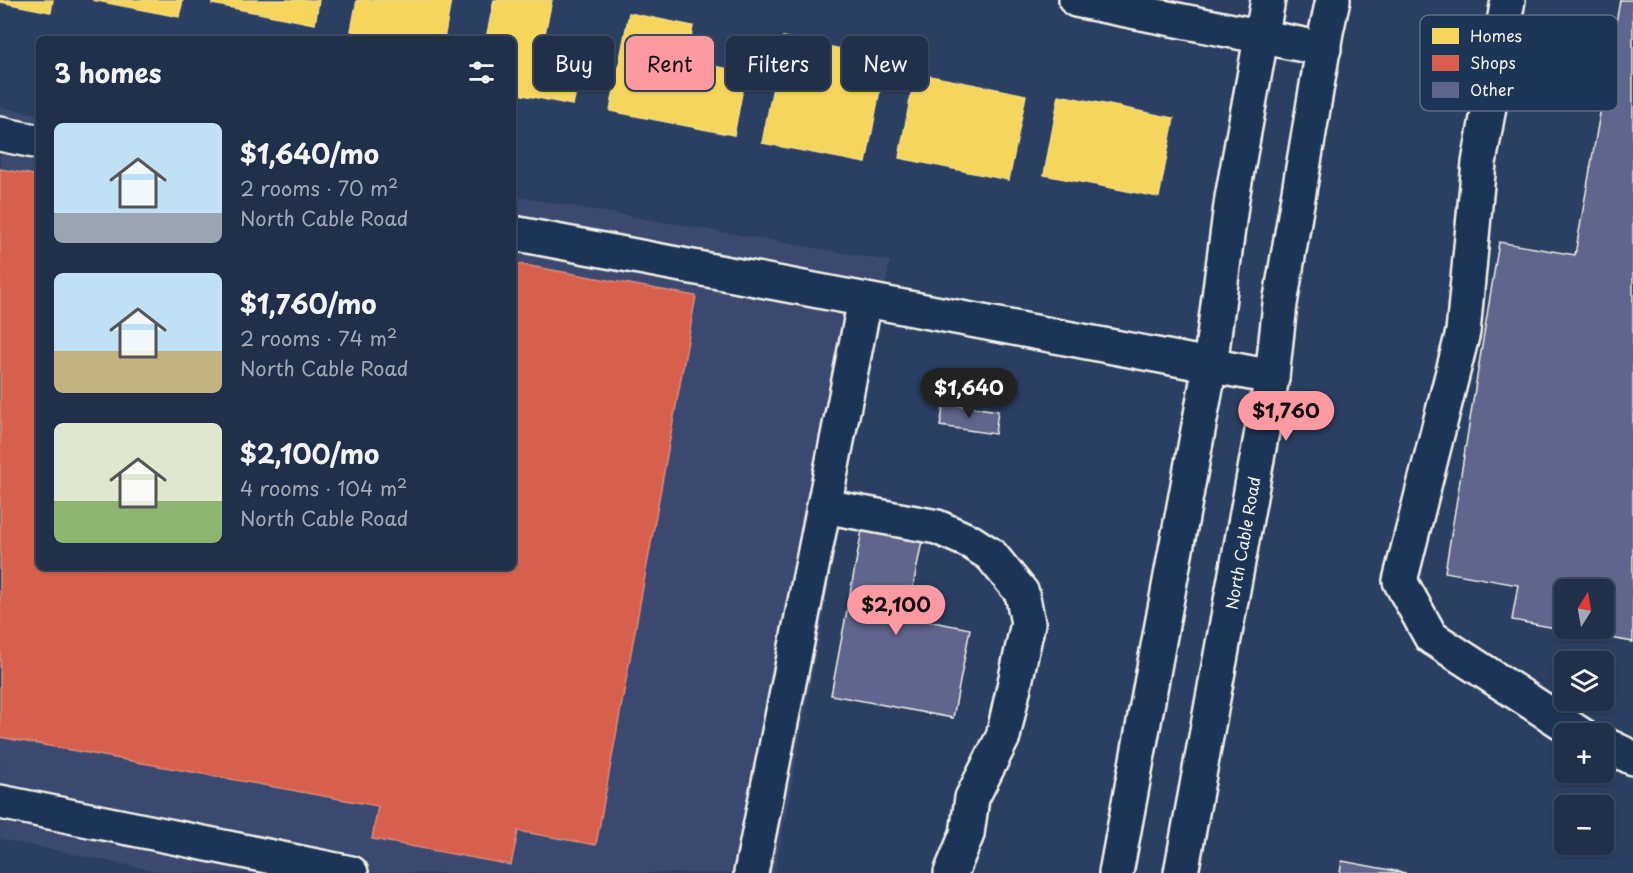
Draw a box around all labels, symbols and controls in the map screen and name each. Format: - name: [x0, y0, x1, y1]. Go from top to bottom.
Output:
- legend: [1420, 15, 1618, 111]
- text: Homes: [1470, 23, 1522, 47]
- chip: Buy: [534, 36, 614, 90]
- chip: Rent: [626, 36, 714, 90]
- chip: Filters: [726, 36, 830, 90]
- chip: New: [842, 36, 928, 90]
- text: Shops: [1470, 50, 1516, 74]
- text: 3 homes: [54, 53, 161, 92]
- icon: filters: [465, 56, 498, 89]
- text: Other: [1470, 77, 1514, 101]
- text: $1,640/mo: [240, 134, 379, 173]
- icon: home: [102, 147, 174, 219]
- text: 2 rooms · 70 m²: [240, 173, 398, 203]
- text: North Cable Road: [240, 203, 408, 233]
- text: $1,760/mo: [240, 284, 377, 323]
- icon: home: [102, 297, 174, 369]
- text: 2 rooms · 74 m²: [240, 323, 397, 353]
- text: North Cable Road: [240, 353, 408, 383]
- pin: $1,640: [920, 368, 1018, 419]
- text: $1,640: [934, 372, 1004, 402]
- pin: $1,760: [1237, 391, 1335, 442]
- text: $1,760: [1252, 395, 1320, 425]
- text: $2,100/mo: [240, 434, 379, 473]
- icon: home: [102, 447, 174, 519]
- text: 4 rooms · 104 m²: [240, 473, 407, 503]
- street label: North Cable Road: [1218, 475, 1266, 611]
- text: North Cable Road: [240, 503, 408, 533]
- north arrow: [1554, 579, 1614, 639]
- map controls: [1554, 579, 1614, 855]
- pin: $2,100: [847, 585, 945, 636]
- text: $2,100: [861, 589, 931, 619]
- button: layers: [1554, 651, 1614, 711]
- button: +: [1554, 723, 1614, 783]
- button: −: [1554, 795, 1614, 855]

